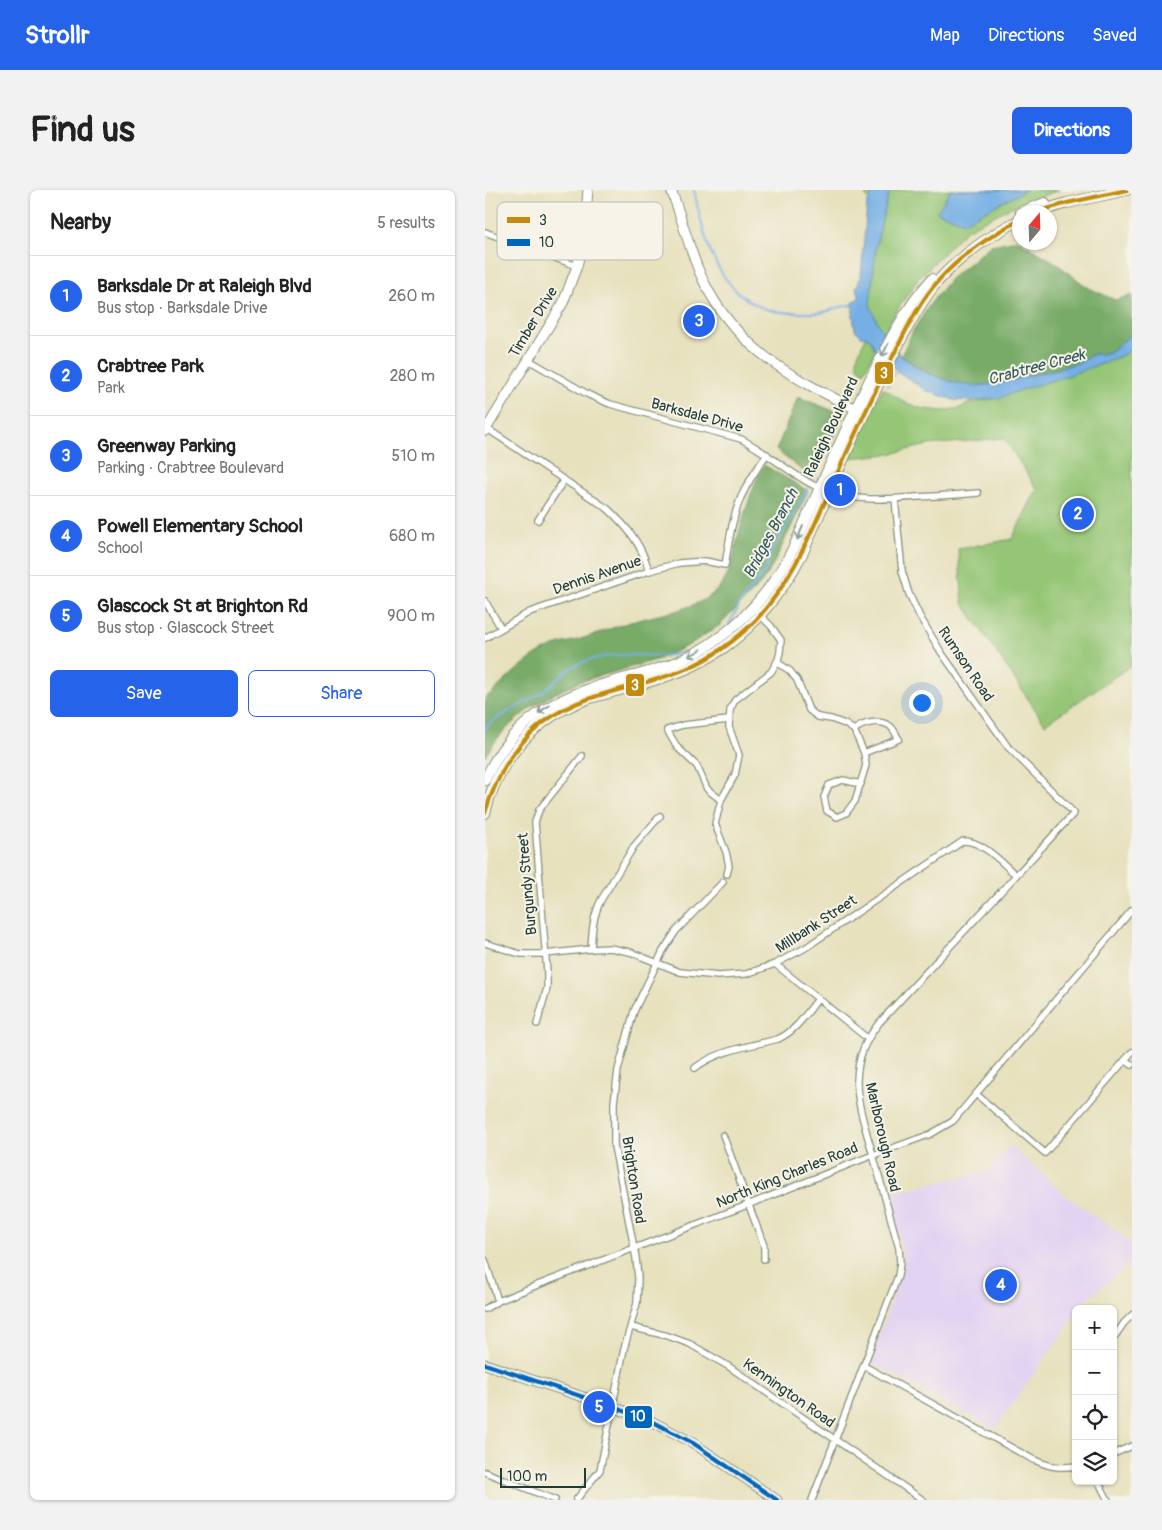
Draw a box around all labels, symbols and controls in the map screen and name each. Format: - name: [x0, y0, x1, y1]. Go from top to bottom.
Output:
- text: Strollr: [25, 21, 90, 50]
- text: Map: [930, 24, 960, 47]
- text: Directions: [988, 24, 1064, 47]
- text: Saved: [1092, 24, 1137, 47]
- button: Directions: [1012, 107, 1132, 154]
- text: Find us: [30, 108, 135, 152]
- legend: [497, 202, 663, 260]
- north arrow: [1012, 205, 1057, 250]
- text: Nearby: [50, 209, 111, 236]
- text: 3: [539, 212, 547, 229]
- text: 5 results: [377, 213, 435, 233]
- text: 10: [539, 234, 554, 251]
- text: Barksdale Dr at Raleigh Blvd: [97, 274, 312, 298]
- street label: Timber Drive: [505, 283, 562, 361]
- text: 1: [63, 286, 69, 306]
- text: 260 m: [388, 286, 435, 306]
- text: Bus stop · Barksdale Drive: [97, 298, 267, 318]
- pin: 3: [683, 302, 715, 340]
- one-way arrow: [880, 342, 889, 357]
- water label: Crabtree Creek: [986, 344, 1088, 390]
- text: Crabtree Park: [97, 354, 204, 378]
- line badge: 3: [874, 361, 894, 385]
- text: 3: [880, 365, 888, 382]
- text: 2: [62, 366, 70, 386]
- text: 280 m: [389, 366, 435, 386]
- street label: Raleigh Boulevard: [800, 374, 863, 480]
- text: Park: [97, 378, 125, 398]
- street label: Barksdale Drive: [649, 394, 745, 437]
- text: Greenway Parking: [97, 434, 236, 458]
- text: 3: [62, 446, 70, 466]
- text: 510 m: [391, 446, 435, 466]
- text: Parking · Crabtree Boulevard: [97, 458, 284, 478]
- pin: 1: [824, 471, 856, 509]
- water label: Bridges Branch: [739, 484, 803, 582]
- pin: 2: [1062, 495, 1094, 533]
- text: Powell Elementary School: [97, 514, 303, 538]
- one-way arrow: [795, 525, 805, 540]
- text: 4: [61, 526, 71, 546]
- text: 680 m: [389, 526, 435, 546]
- text: School: [97, 538, 143, 558]
- street label: Dennis Avenue: [550, 551, 644, 599]
- text: Glascock St at Brighton Rd: [97, 594, 308, 618]
- text: 5: [62, 606, 70, 626]
- text: 900 m: [387, 606, 435, 626]
- text: Bus stop · Glascock Street: [97, 618, 274, 638]
- street label: Rumson Road: [934, 623, 998, 705]
- one-way arrow: [689, 648, 703, 658]
- button: Save: [50, 670, 238, 717]
- button: Share: [248, 670, 435, 717]
- line badge: 3: [625, 673, 645, 697]
- text: 3: [631, 677, 639, 694]
- your location: [909, 690, 935, 716]
- one-way arrow: [537, 704, 551, 715]
- street label: Burgundy Street: [513, 831, 541, 936]
- street label: Millbank Street: [772, 891, 861, 958]
- street label: Marlborough Road: [861, 1080, 904, 1194]
- street label: Brighton Road: [617, 1135, 650, 1225]
- street label: North King Charles Road: [713, 1138, 861, 1213]
- pin: 4: [985, 1266, 1017, 1304]
- map controls: [1072, 1305, 1117, 1485]
- button: +: [1072, 1305, 1117, 1350]
- button: −: [1072, 1350, 1117, 1395]
- street label: Kennington Road: [739, 1355, 839, 1432]
- pin: 5: [583, 1388, 615, 1426]
- button: locate: [1072, 1395, 1117, 1440]
- line badge: 10: [624, 1405, 653, 1429]
- text: 10: [630, 1408, 646, 1425]
- button: layers: [1072, 1440, 1117, 1485]
- scale bar: [500, 1465, 586, 1488]
- text: 100 m: [507, 1468, 547, 1485]

